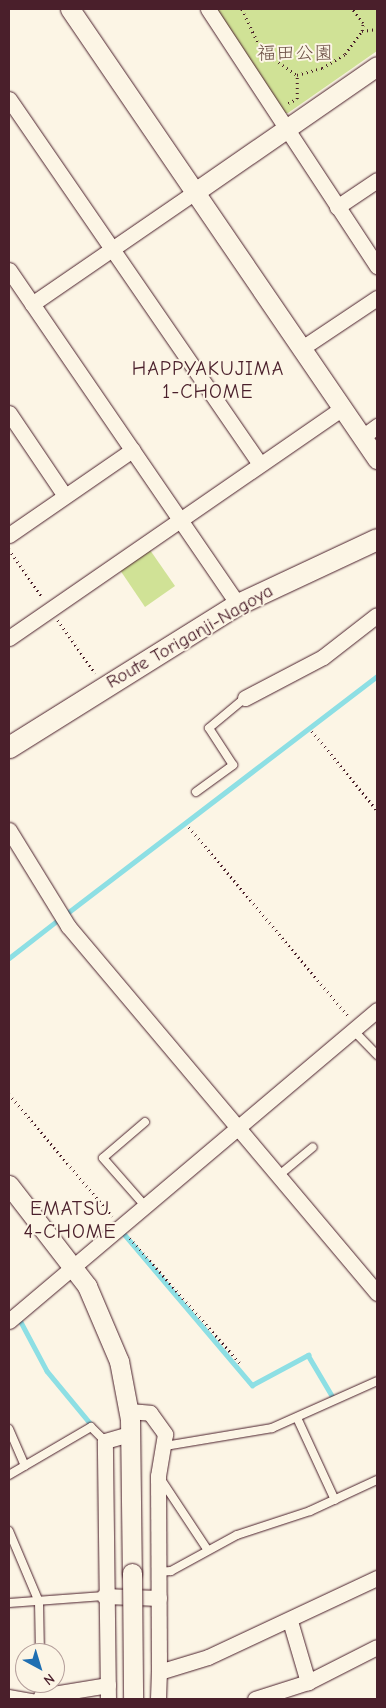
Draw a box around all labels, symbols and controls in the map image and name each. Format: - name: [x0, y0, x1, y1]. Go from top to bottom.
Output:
- park label: 福田公園: [257, 43, 333, 65]
- district label: HAPPYAKUJIMA 1-CHOME: [130, 356, 286, 403]
- street label: Route Toriganji-Nagoya: [103, 580, 277, 694]
- district label: EMATSU 4-CHOME: [23, 1196, 117, 1243]
- north arrow: [15, 1643, 65, 1693]
- text: N: [40, 1670, 58, 1689]

